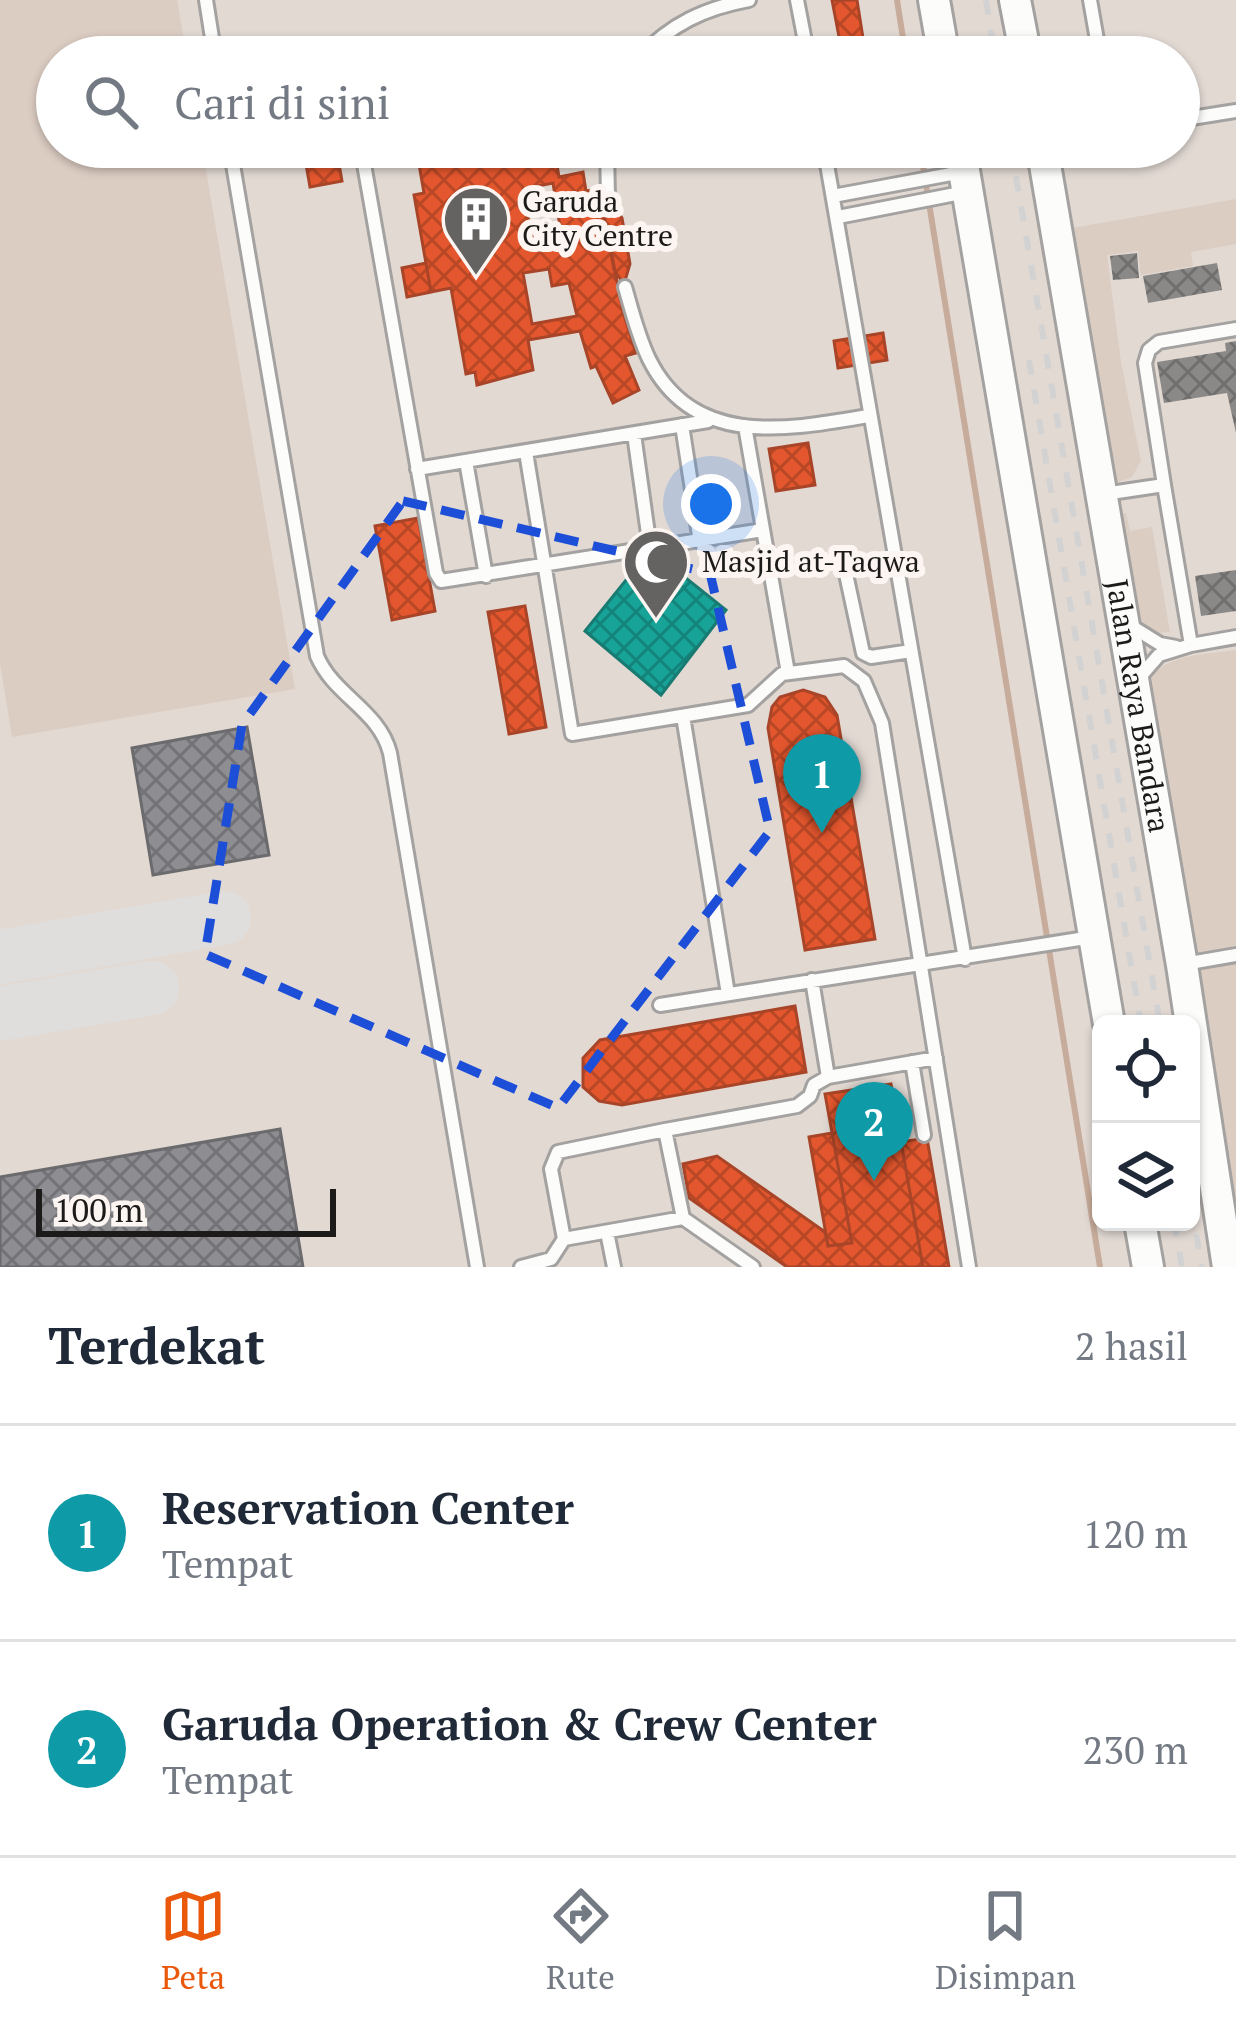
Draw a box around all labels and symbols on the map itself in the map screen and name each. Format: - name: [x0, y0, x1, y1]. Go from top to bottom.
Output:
- place label: Garuda City Centre: [522, 181, 673, 255]
- building icon: Garuda City Centre: [441, 184, 511, 278]
- your location: [681, 474, 741, 534]
- mosque icon: Masjid at-Taqwa: [621, 527, 691, 621]
- place label: Masjid at-Taqwa: [702, 541, 920, 581]
- street label: Jalan Raya Bandara: [1097, 576, 1180, 836]
- pin: 1: [783, 734, 861, 833]
- pin: 2: [835, 1082, 913, 1181]
- scale bar: [36, 1183, 336, 1236]

